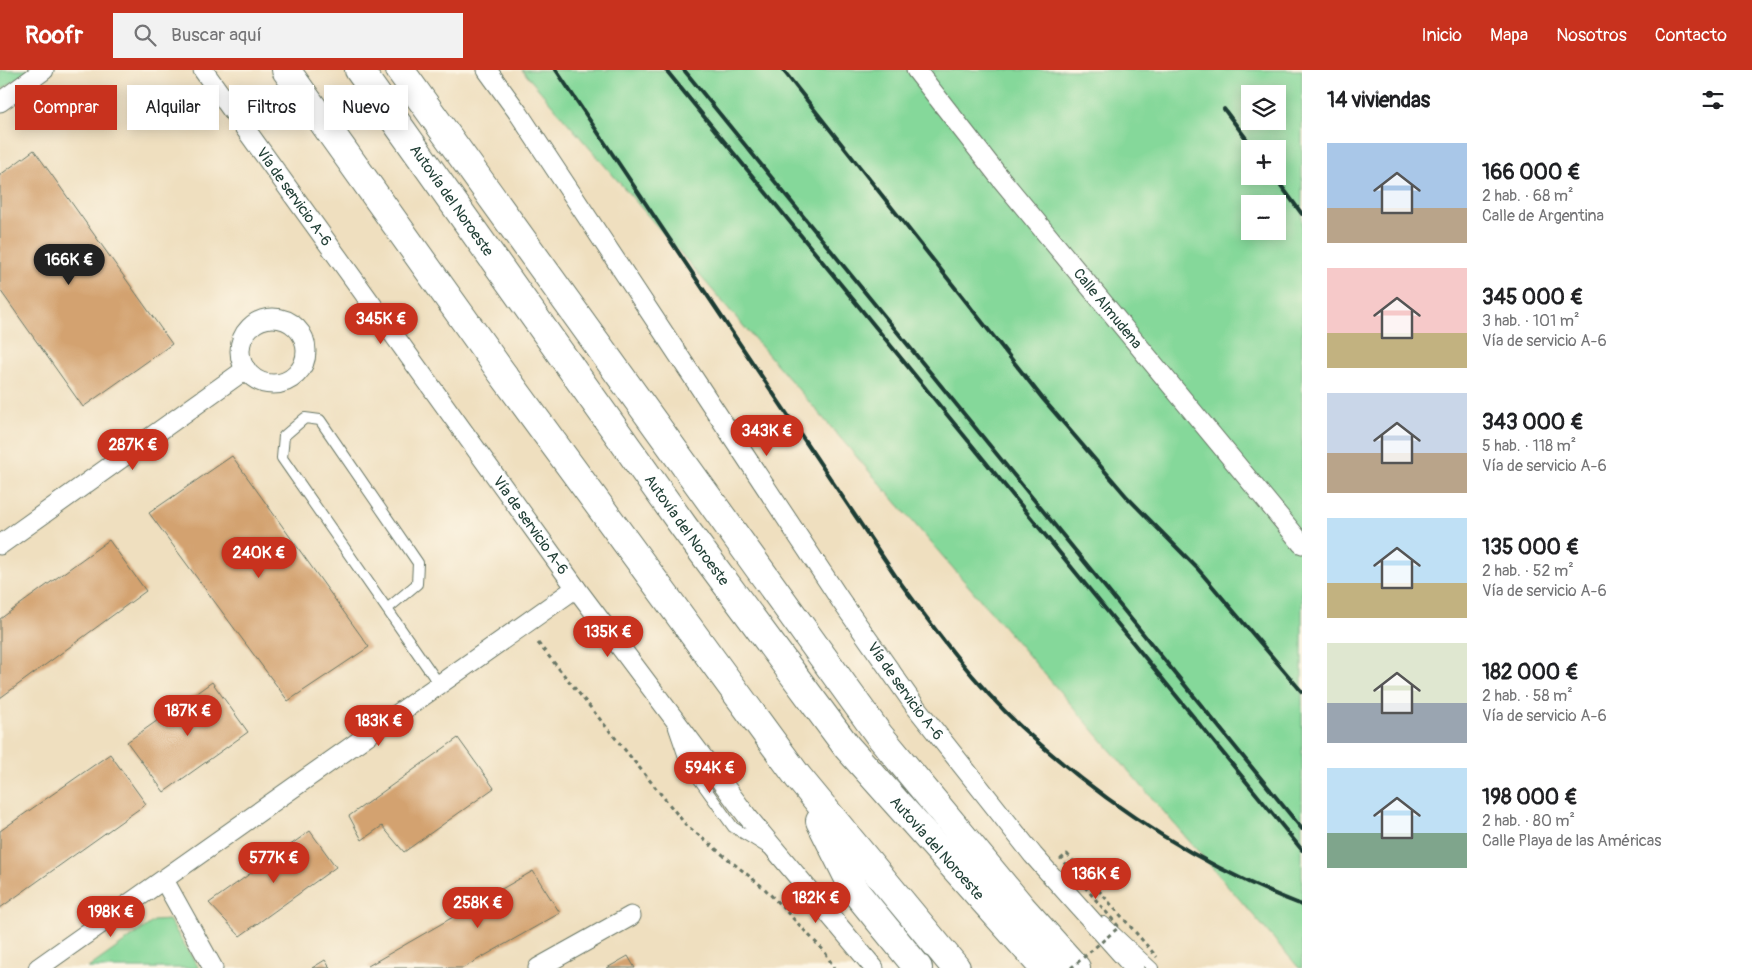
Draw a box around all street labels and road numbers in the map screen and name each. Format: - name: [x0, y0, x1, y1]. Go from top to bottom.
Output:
- street label: Autovía del Noroeste: [406, 141, 498, 260]
- street label: Vía de servicio A-6: [252, 144, 336, 250]
- street label: Calle Almudena: [1069, 264, 1146, 352]
- street label: Autovía del Noroeste: [640, 471, 734, 590]
- street label: Vía de servicio A-6: [489, 472, 573, 578]
- street label: Vía de servicio A-6: [863, 638, 948, 744]
- street label: Autovía del Noroeste: [886, 792, 989, 904]

